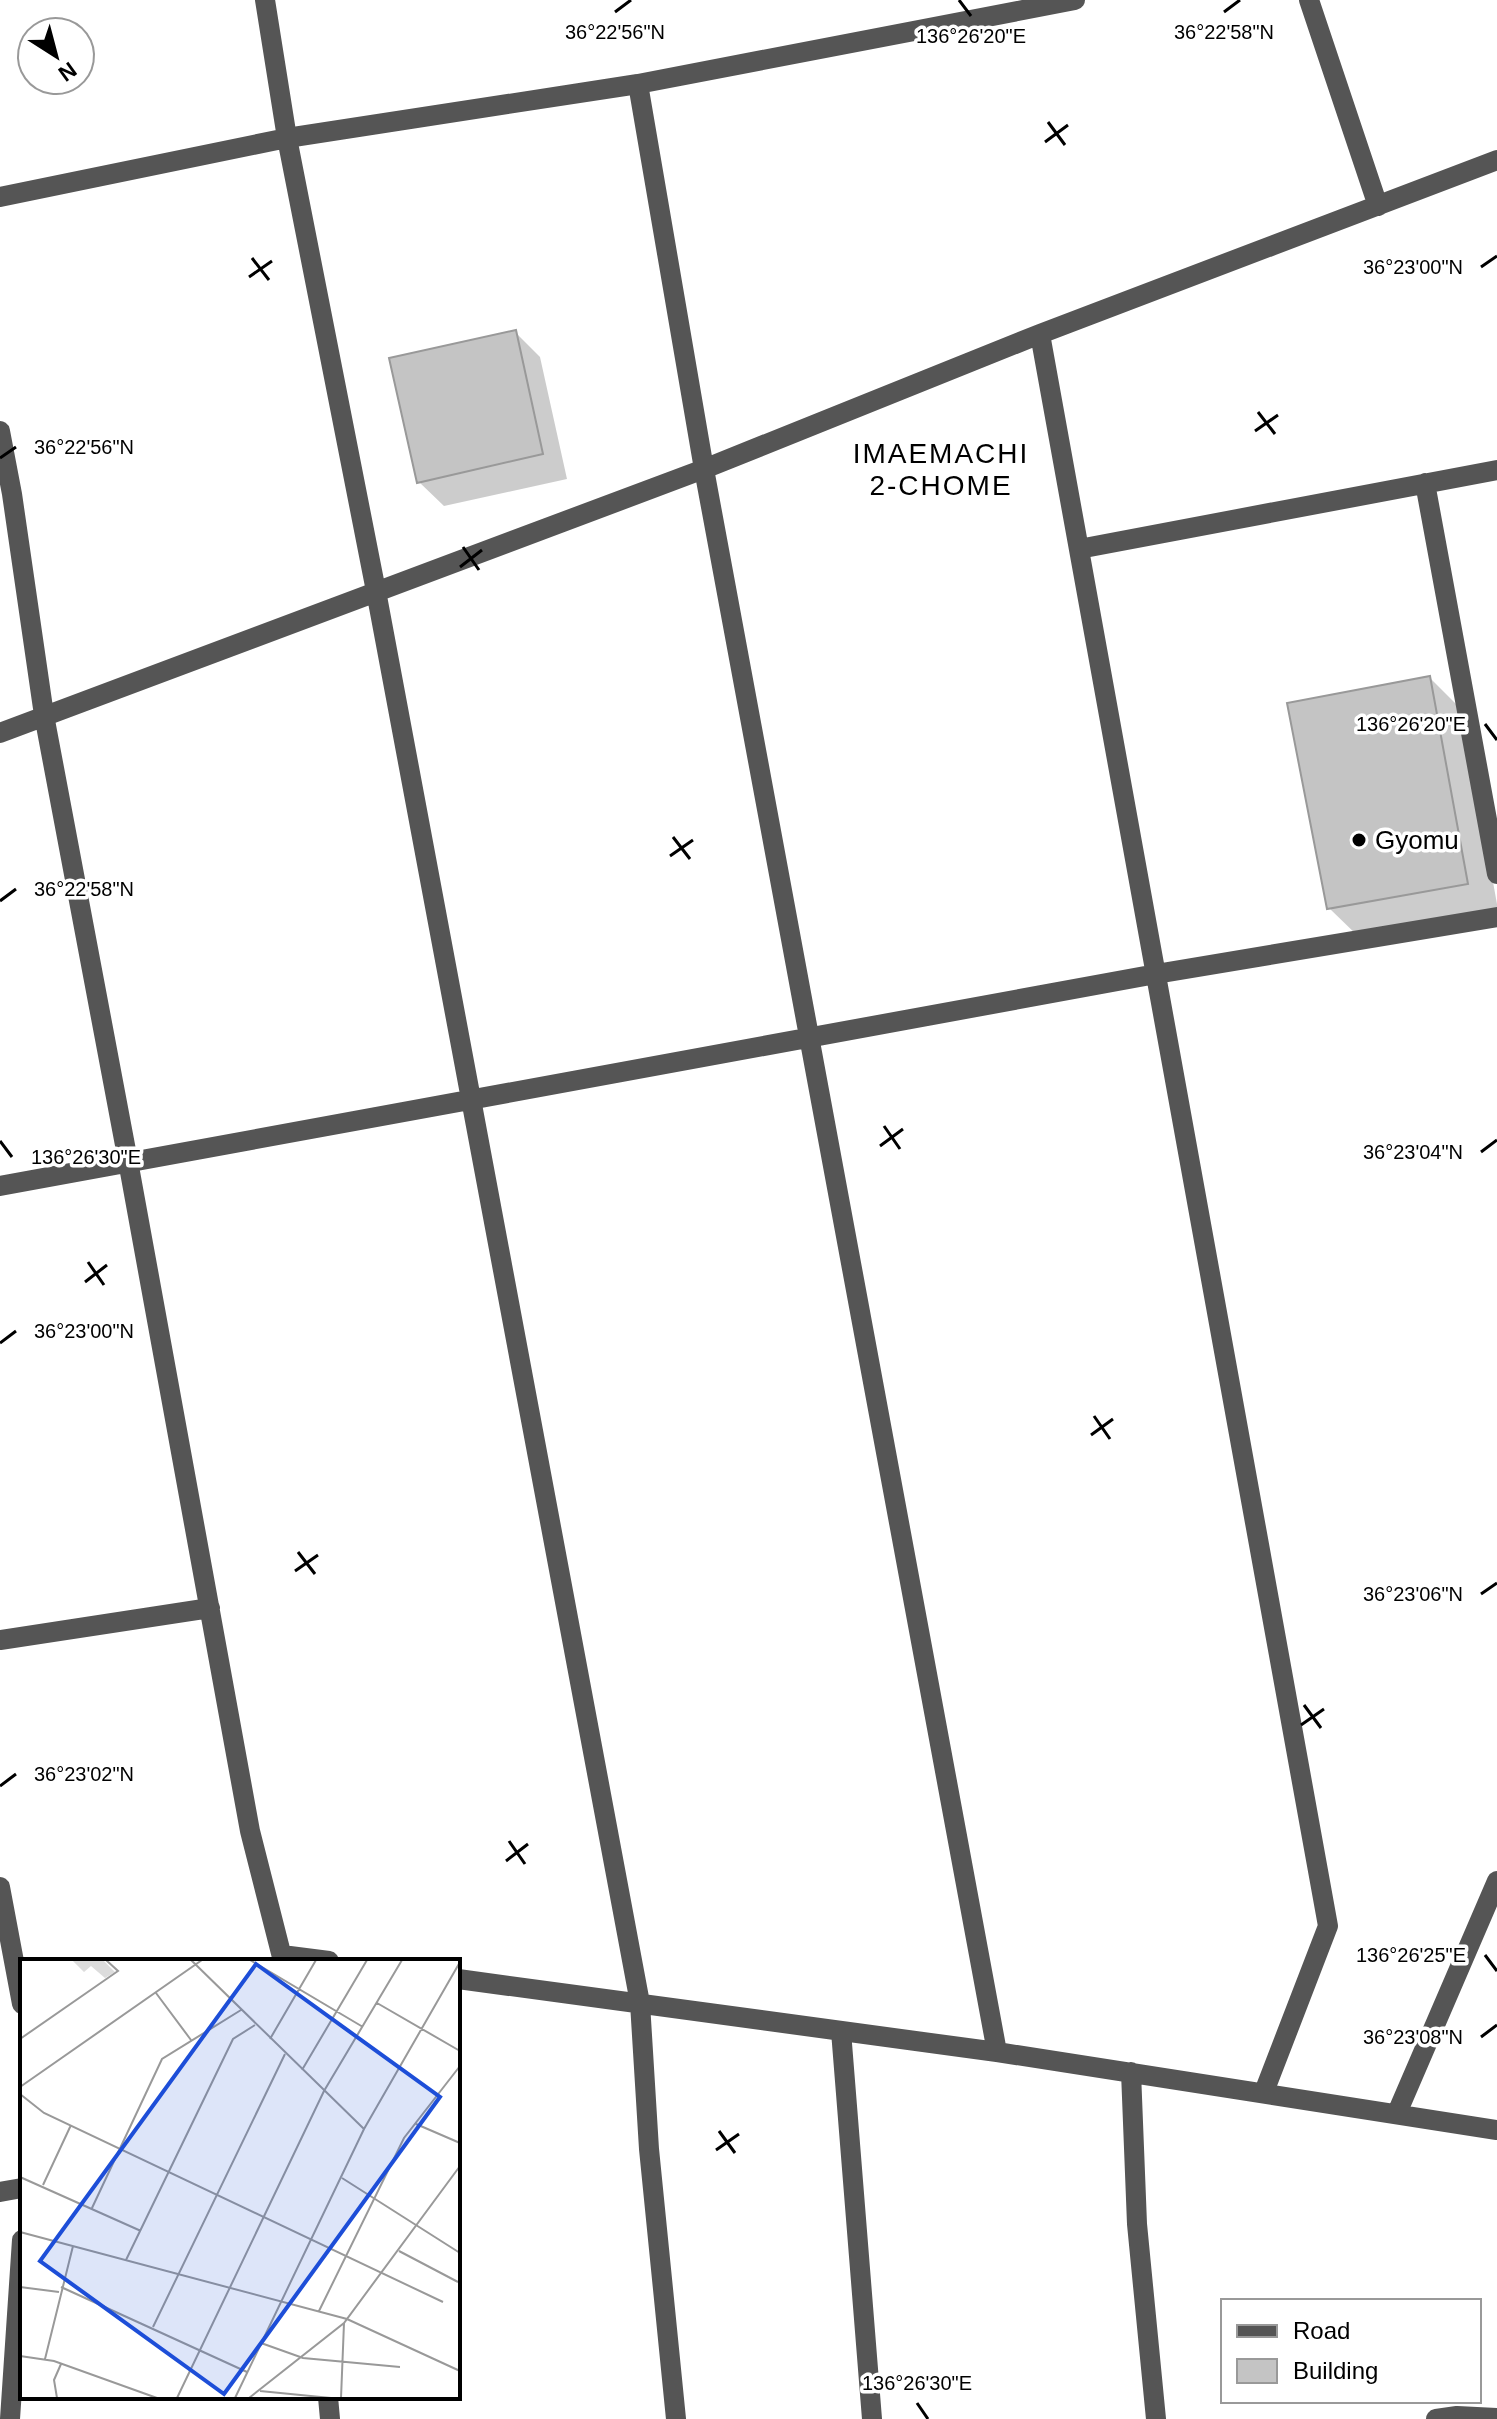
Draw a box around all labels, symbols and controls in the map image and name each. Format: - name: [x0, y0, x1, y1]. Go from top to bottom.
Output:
- north arrow: [16, 16, 96, 96]
- text: 36°22'56"N: [565, 21, 665, 43]
- text: 36°22'58"N: [1174, 21, 1274, 43]
- text: 136°26'20"E: [916, 25, 1026, 47]
- text: N: [54, 57, 81, 87]
- text: 36°23'00"N: [1363, 256, 1463, 278]
- text: 36°22'56"N: [34, 436, 134, 458]
- district label: IMAEMACHI 2-CHOME: [853, 438, 1029, 501]
- text: 136°26'20"E: [1356, 713, 1466, 735]
- place label: Gyomu: [1375, 825, 1459, 855]
- marker: Gyomu: [1350, 831, 1368, 849]
- text: 36°22'58"N: [34, 878, 134, 900]
- text: 36°23'04"N: [1363, 1141, 1463, 1163]
- text: 136°26'30"E: [31, 1146, 141, 1168]
- text: 36°23'00"N: [34, 1320, 134, 1342]
- text: 36°23'06"N: [1363, 1583, 1463, 1605]
- text: 36°23'02"N: [34, 1763, 134, 1785]
- text: 136°26'25"E: [1356, 1944, 1466, 1966]
- inset map: [20, 1959, 460, 2399]
- text: 36°23'08"N: [1363, 2026, 1463, 2048]
- legend: [1221, 2299, 1481, 2403]
- text: Road: [1293, 2317, 1350, 2344]
- text: Building: [1293, 2357, 1378, 2384]
- text: 136°26'30"E: [862, 2372, 972, 2394]

